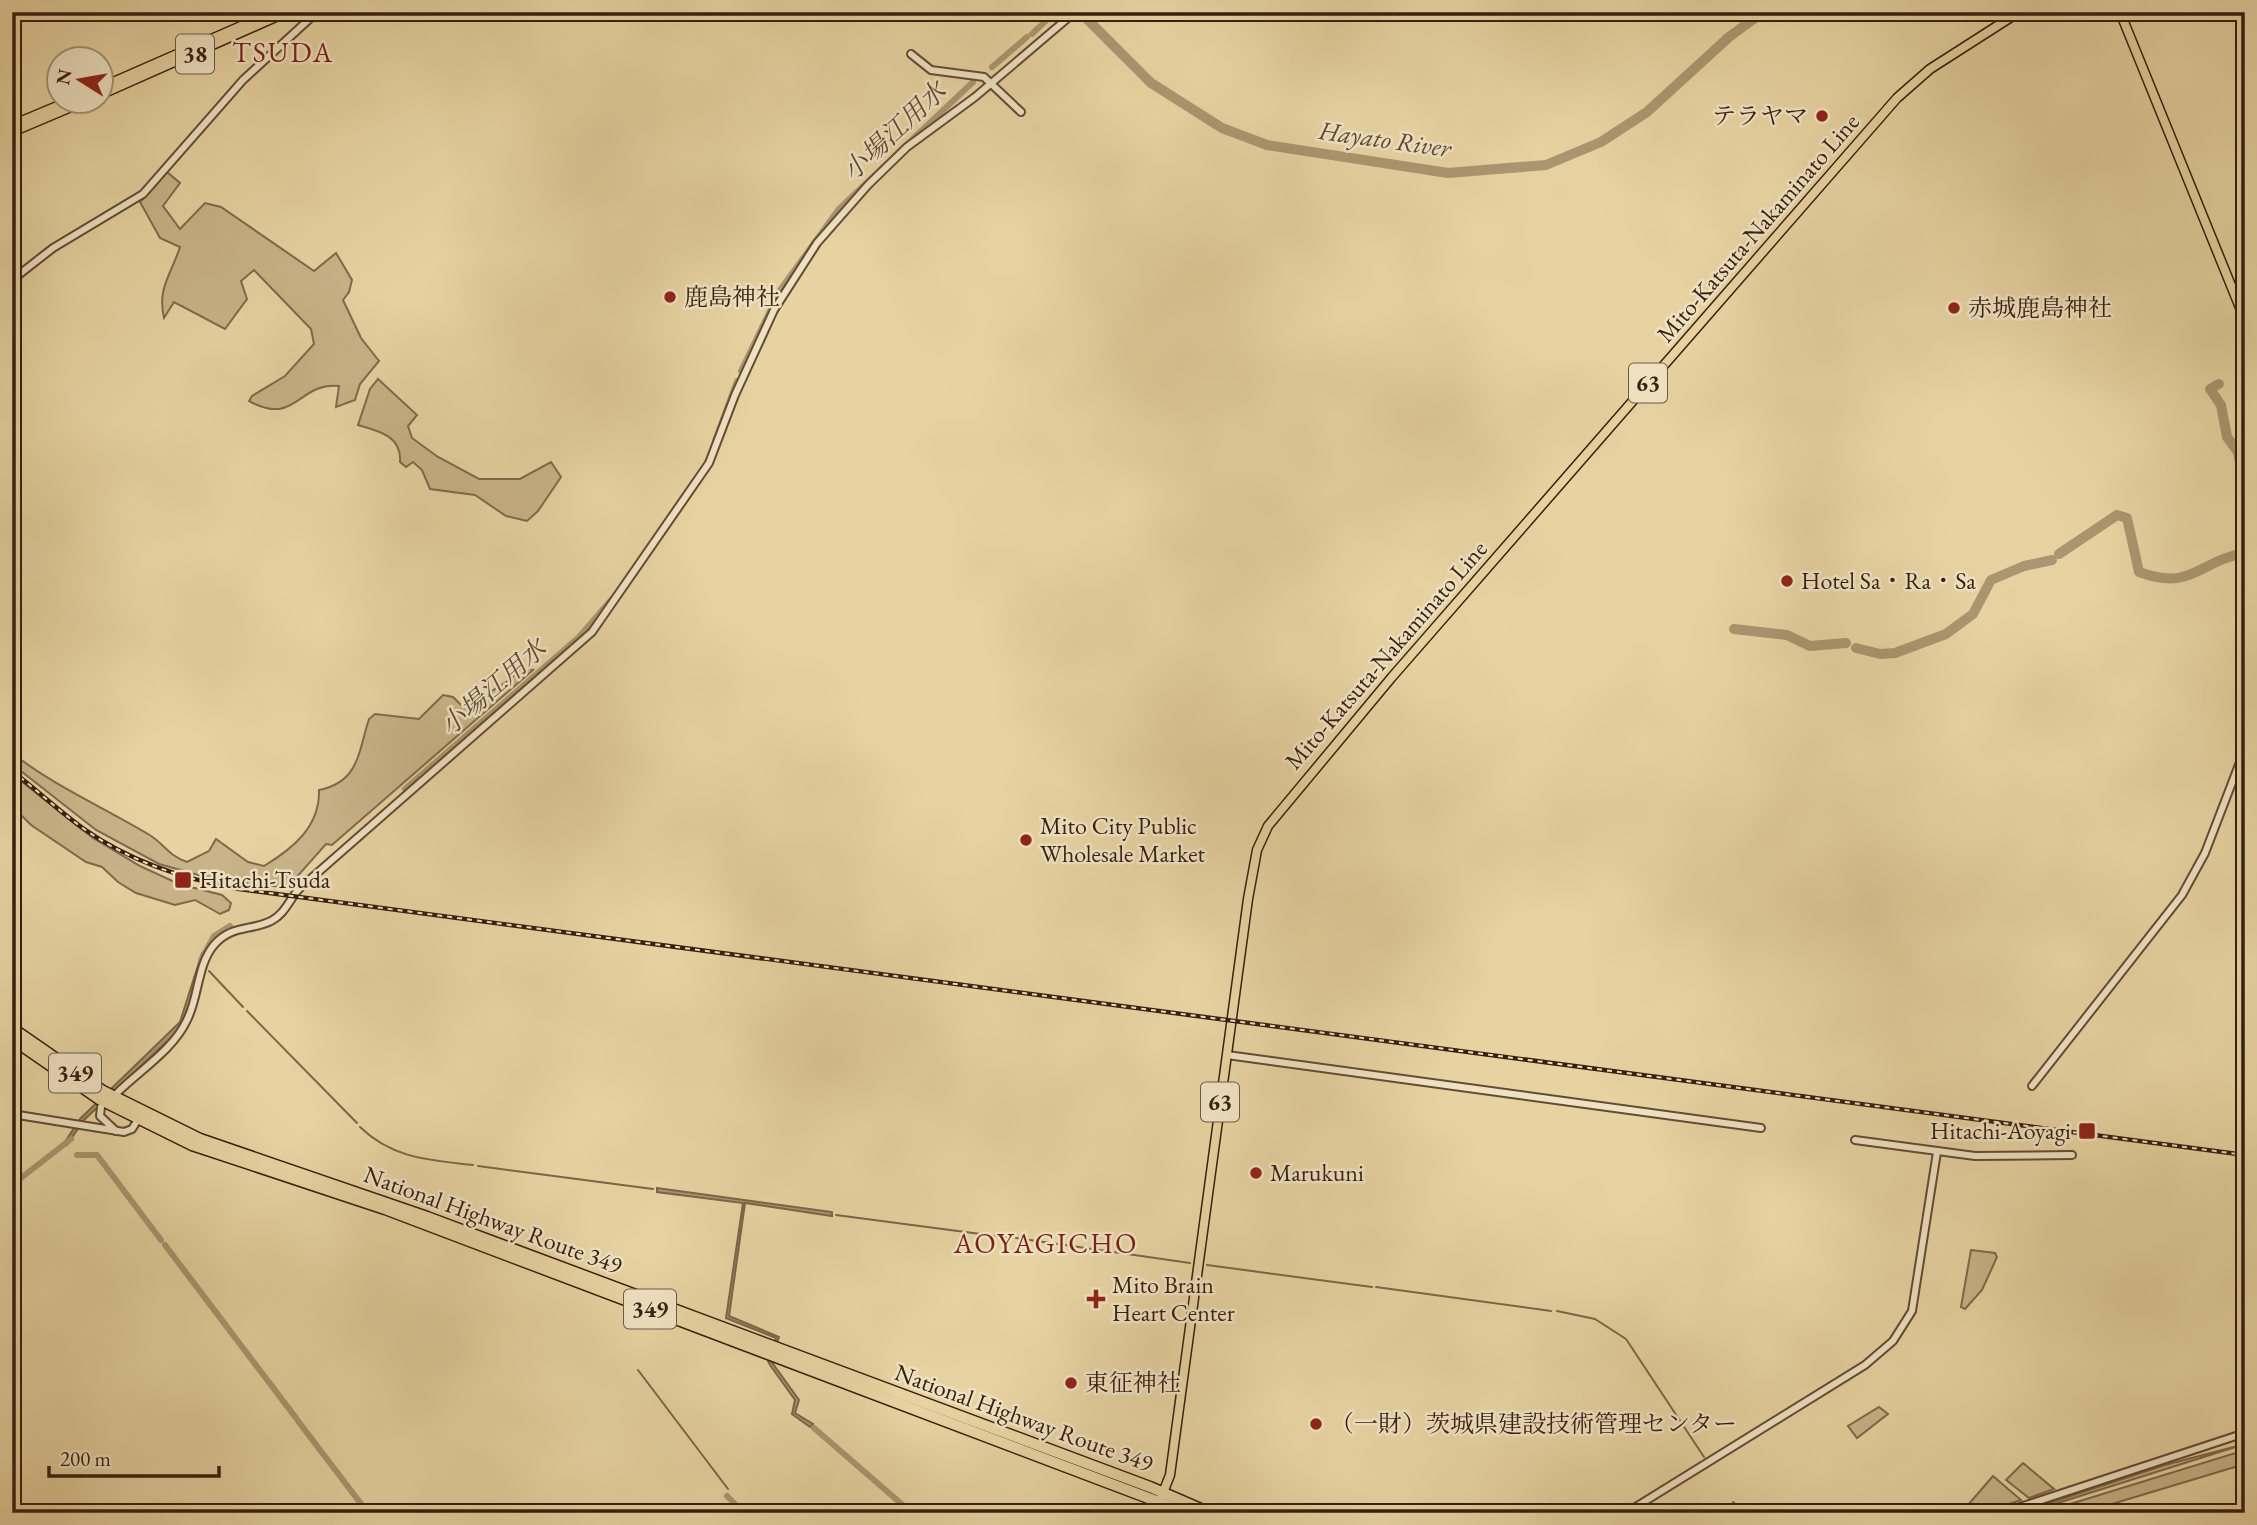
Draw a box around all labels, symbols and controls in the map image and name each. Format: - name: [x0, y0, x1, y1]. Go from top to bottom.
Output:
- road number: 38: [176, 34, 214, 74]
- district label: TSUDA: [232, 34, 334, 70]
- north arrow: [46, 46, 116, 116]
- text: N: [50, 66, 78, 87]
- water label: 小場江用水: [835, 72, 955, 188]
- place label: テラヤマ: [1712, 100, 1808, 131]
- street label: Mito-Katsuta-Nakaminato Line: [1650, 107, 1866, 349]
- marker: テラヤマ: [1814, 108, 1830, 124]
- water label: Hayato River: [1316, 113, 1454, 165]
- place label: 鹿島神社: [684, 281, 780, 312]
- marker: 鹿島神社: [662, 289, 678, 305]
- place label: 赤城鹿島神社: [1968, 292, 2112, 323]
- marker: 赤城鹿島神社: [1946, 300, 1962, 316]
- road number: 63: [1629, 364, 1667, 402]
- street label: Mito-Katsuta-Nakaminato Line: [1278, 534, 1494, 776]
- place label: Hotel Sa・Ra・Sa: [1801, 565, 1976, 596]
- marker: Hotel Sa・Ra・Sa: [1779, 573, 1795, 589]
- water label: 小場江用水: [433, 630, 555, 742]
- place label: Mito City Public Wholesale Market: [1040, 810, 1206, 869]
- marker: Mito City Public Wholesale Market: [1018, 832, 1034, 848]
- place label: Hitachi-Tsuda: [199, 864, 331, 895]
- marker: Hitachi-Tsuda: [173, 870, 193, 890]
- road number: 349: [49, 1054, 101, 1092]
- road number: 63: [1201, 1082, 1239, 1121]
- place label: Hitachi-Aoyagi: [1930, 1115, 2071, 1146]
- marker: Hitachi-Aoyagi: [2077, 1121, 2097, 1141]
- place label: Marukuni: [1270, 1157, 1364, 1188]
- street label: National Highway Route 349: [360, 1158, 627, 1281]
- marker: Marukuni: [1248, 1165, 1264, 1181]
- district label: AOYAGICHO: [953, 1225, 1138, 1261]
- place label: Mito Brain Heart Center: [1112, 1269, 1235, 1328]
- marker: Mito Brain Heart Center: [1086, 1289, 1106, 1309]
- road number: 349: [624, 1290, 676, 1328]
- street label: National Highway Route 349: [891, 1356, 1158, 1479]
- place label: 東征神社: [1085, 1367, 1181, 1398]
- marker: 東征神社: [1063, 1375, 1079, 1391]
- place label: （一財）茨城県建設技術管理センター: [1330, 1408, 1737, 1439]
- marker: （一財）茨城県建設技術管理センター: [1308, 1416, 1324, 1432]
- scale bar: [49, 1434, 219, 1478]
- text: 200 m: [60, 1445, 111, 1472]

